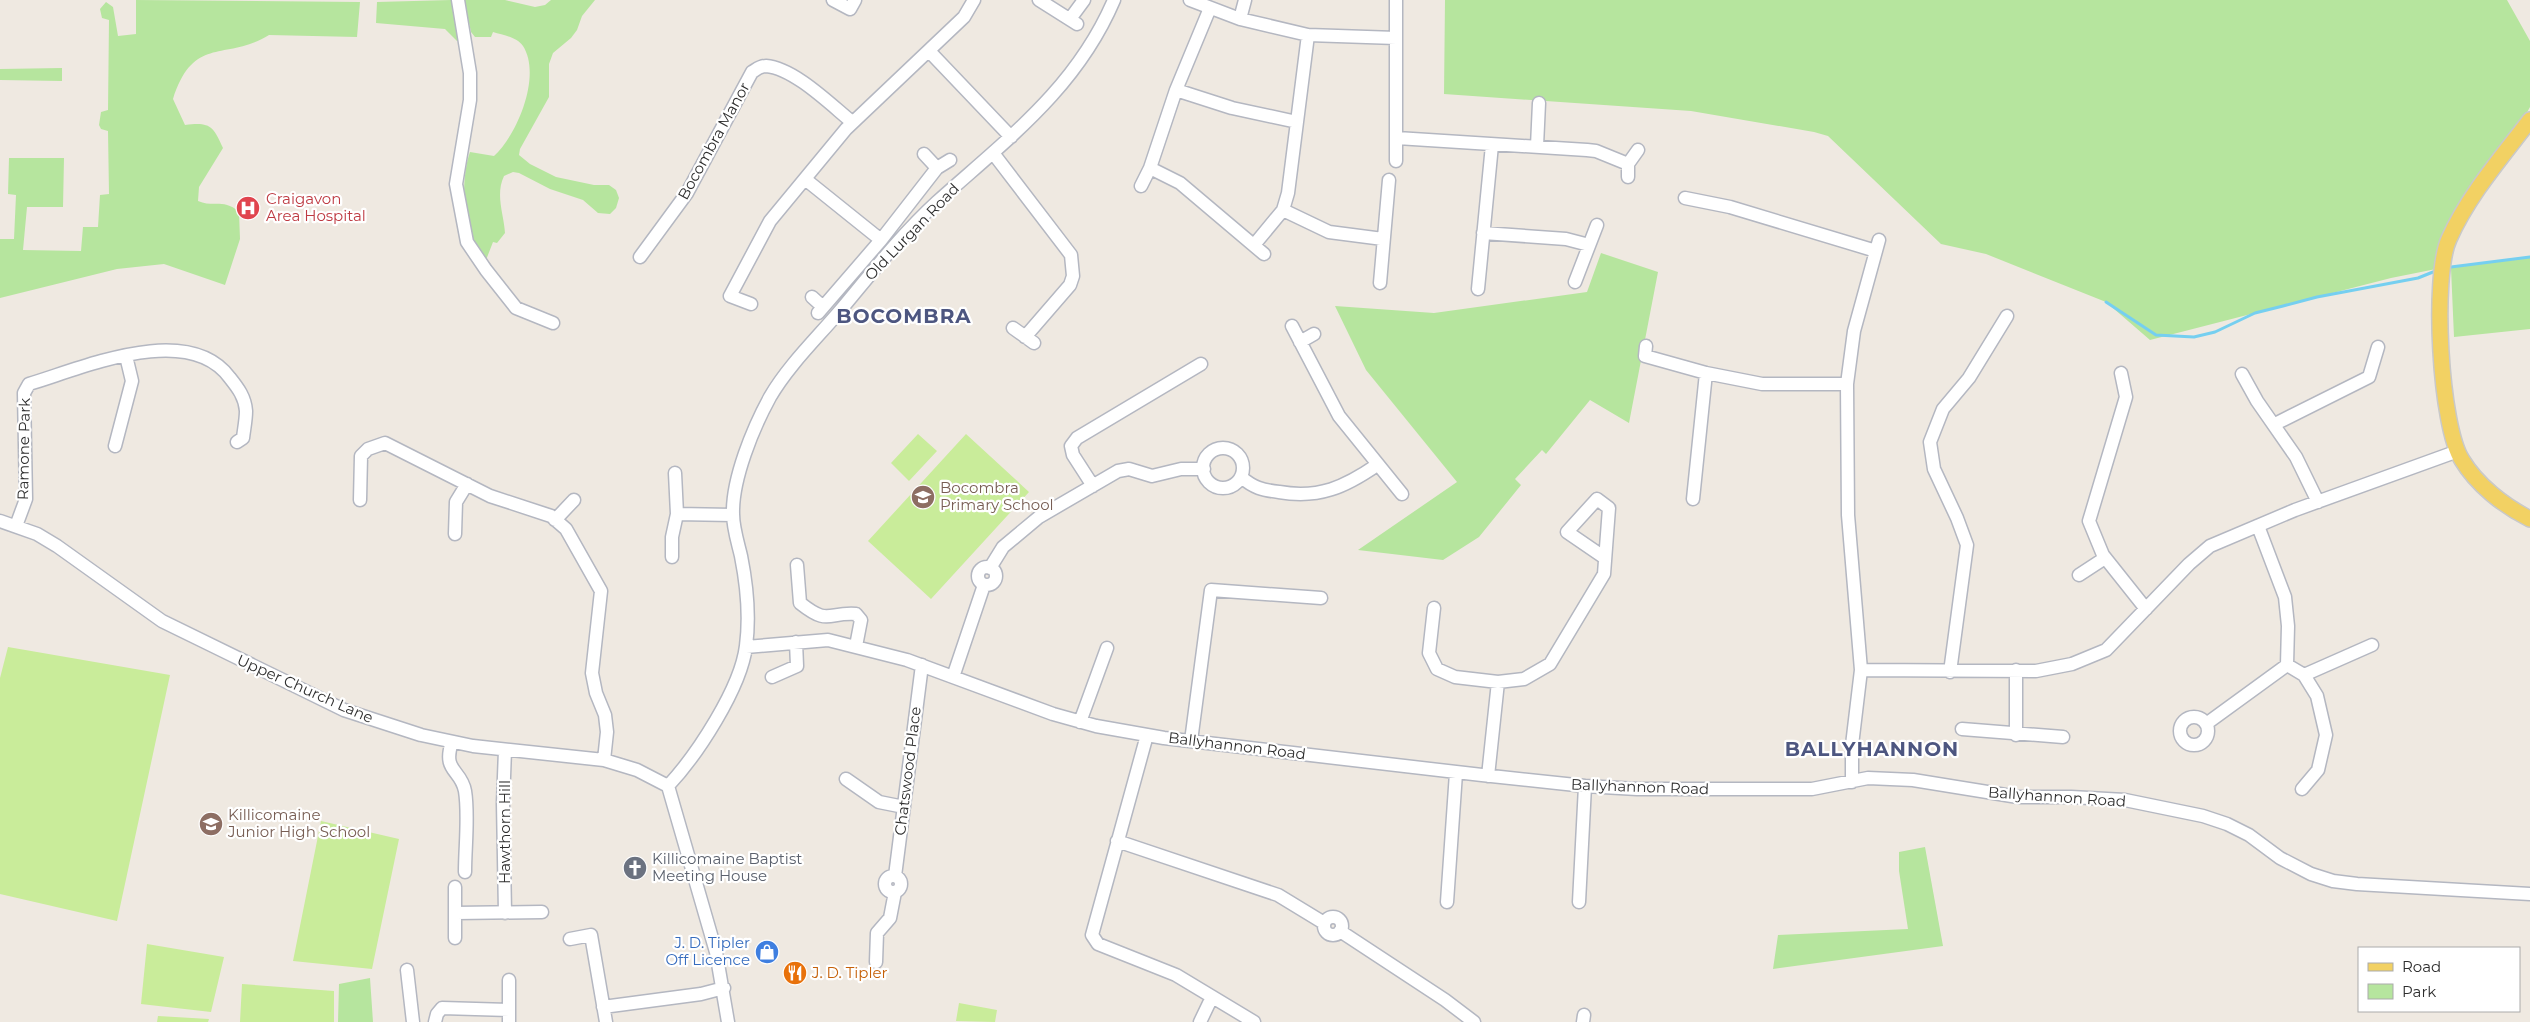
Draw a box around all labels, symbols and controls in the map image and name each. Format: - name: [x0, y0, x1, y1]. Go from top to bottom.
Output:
- street label: Bocombra Manor: [673, 79, 754, 203]
- street label: Old Lurgan Road: [860, 179, 963, 284]
- place label: Craigavon Area Hospital: [266, 189, 366, 225]
- hospital icon: Craigavon Area Hospital: [235, 195, 261, 221]
- district label: BOCOMBRA: [836, 304, 972, 328]
- street label: Ramone Park: [13, 398, 34, 500]
- place label: Bocombra Primary School: [940, 478, 1054, 514]
- school or university icon: Bocombra Primary School: [910, 484, 936, 510]
- street label: Upper Church Lane: [234, 650, 376, 727]
- street label: Chatswood Place: [890, 705, 925, 837]
- street label: Ballyhannon Road: [1167, 728, 1307, 763]
- district label: BALLYHANNON: [1785, 737, 1959, 761]
- street label: Ballyhannon Road: [1571, 775, 1709, 798]
- street label: Hawthorn Hill: [495, 780, 514, 884]
- street label: Ballyhannon Road: [1987, 782, 2127, 811]
- place label: Killicomaine Junior High School: [227, 805, 370, 841]
- school or university icon: Killicomaine Junior High School: [198, 811, 224, 837]
- place label: Killicomaine Baptist Meeting House: [652, 849, 802, 885]
- church icon: Killicomaine Baptist Meeting House: [622, 855, 648, 881]
- place label: J. D. Tipler Off Licence: [666, 933, 750, 969]
- shop icon: J. D. Tipler Off Licence: [754, 939, 780, 965]
- legend: [2358, 947, 2520, 1012]
- text: Road: [2402, 957, 2441, 976]
- restaurant icon: J. D. Tipler: [782, 960, 808, 986]
- place label: J. D. Tipler: [811, 963, 888, 982]
- text: Park: [2402, 982, 2436, 1001]

